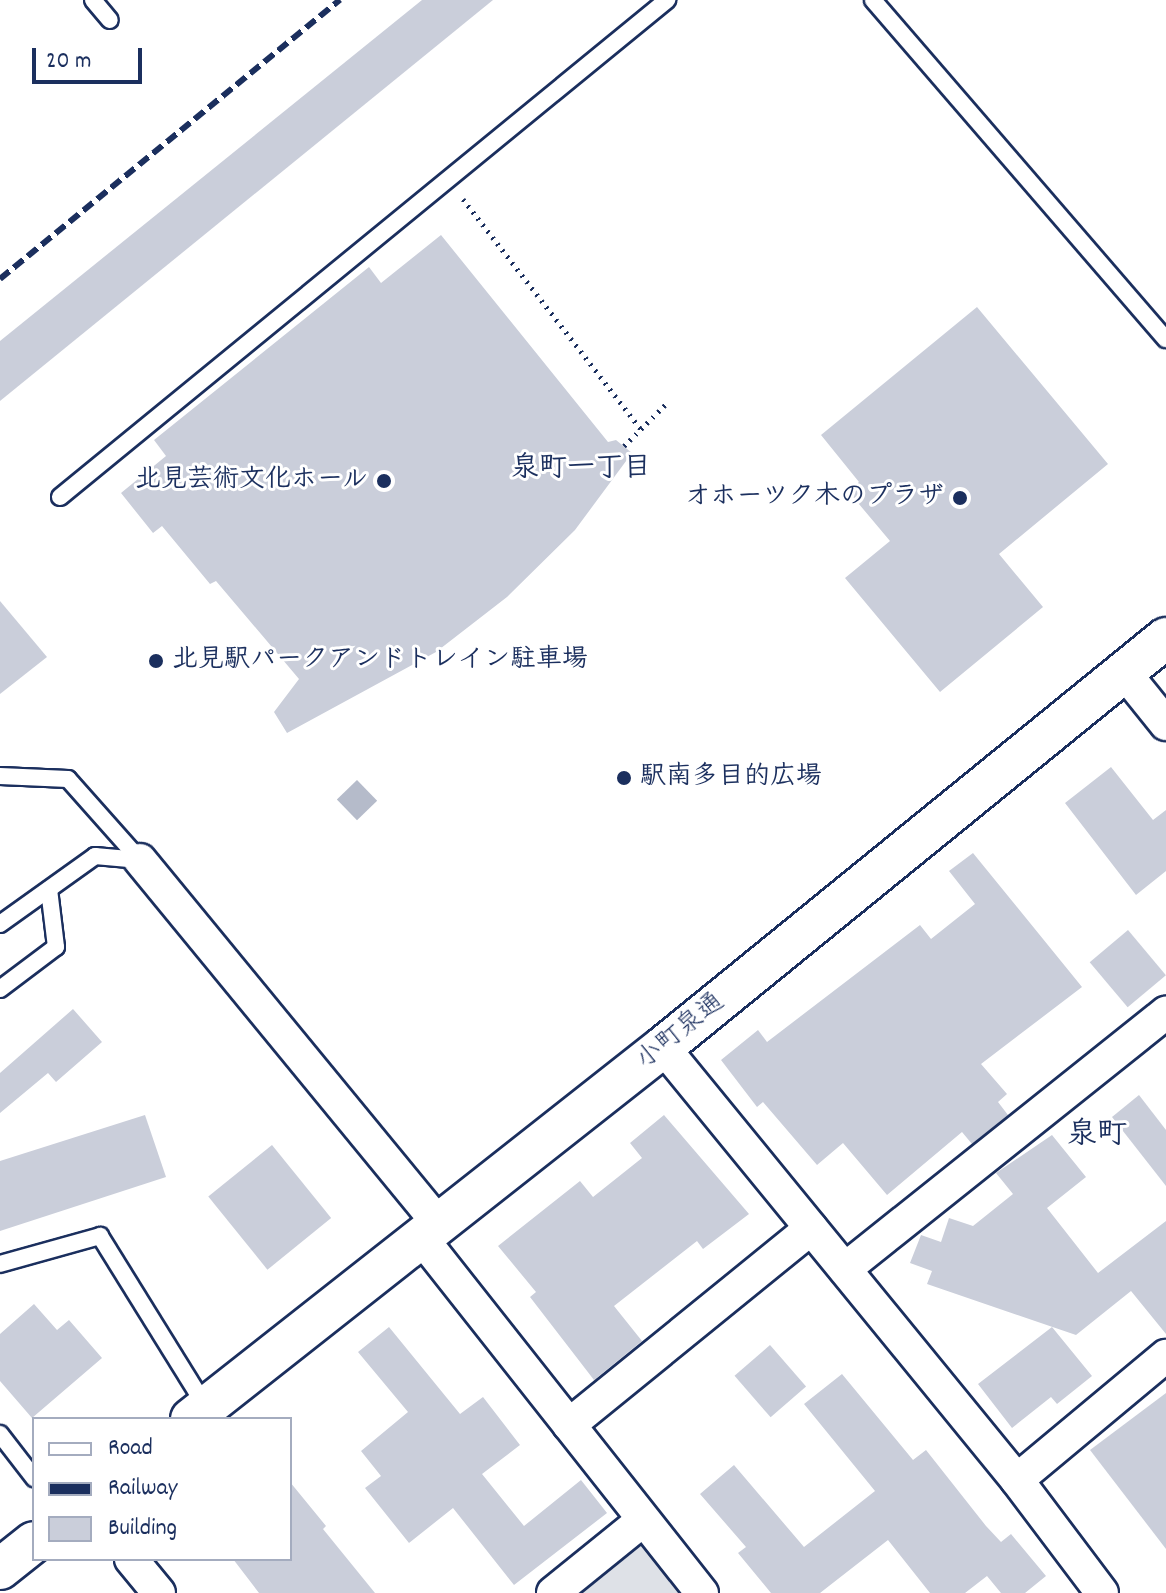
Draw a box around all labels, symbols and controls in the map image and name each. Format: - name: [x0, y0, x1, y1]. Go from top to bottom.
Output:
- scale bar: [36, 32, 146, 82]
- text: 20 m: [46, 45, 92, 79]
- district label: 泉町一丁目: [511, 453, 651, 487]
- place label: 北見芸術文化ホール: [134, 465, 368, 497]
- marker: 北見芸術文化ホール: [375, 472, 393, 490]
- place label: オホーツク木のプラザ: [684, 482, 944, 514]
- marker: オホーツク木のプラザ: [951, 489, 969, 507]
- place label: 北見駅パークアンドトレイン駐車場: [172, 645, 588, 677]
- marker: 北見駅パークアンドトレイン駐車場: [147, 652, 165, 670]
- place label: 駅南多目的広場: [640, 762, 822, 794]
- marker: 駅南多目的広場: [615, 769, 633, 787]
- street label: 小町泉通: [631, 987, 731, 1077]
- district label: 泉町: [1067, 1119, 1127, 1155]
- legend: [32, 1417, 292, 1561]
- text: Road: [108, 1432, 153, 1466]
- text: Railway: [108, 1472, 177, 1506]
- text: Building: [108, 1512, 177, 1546]

